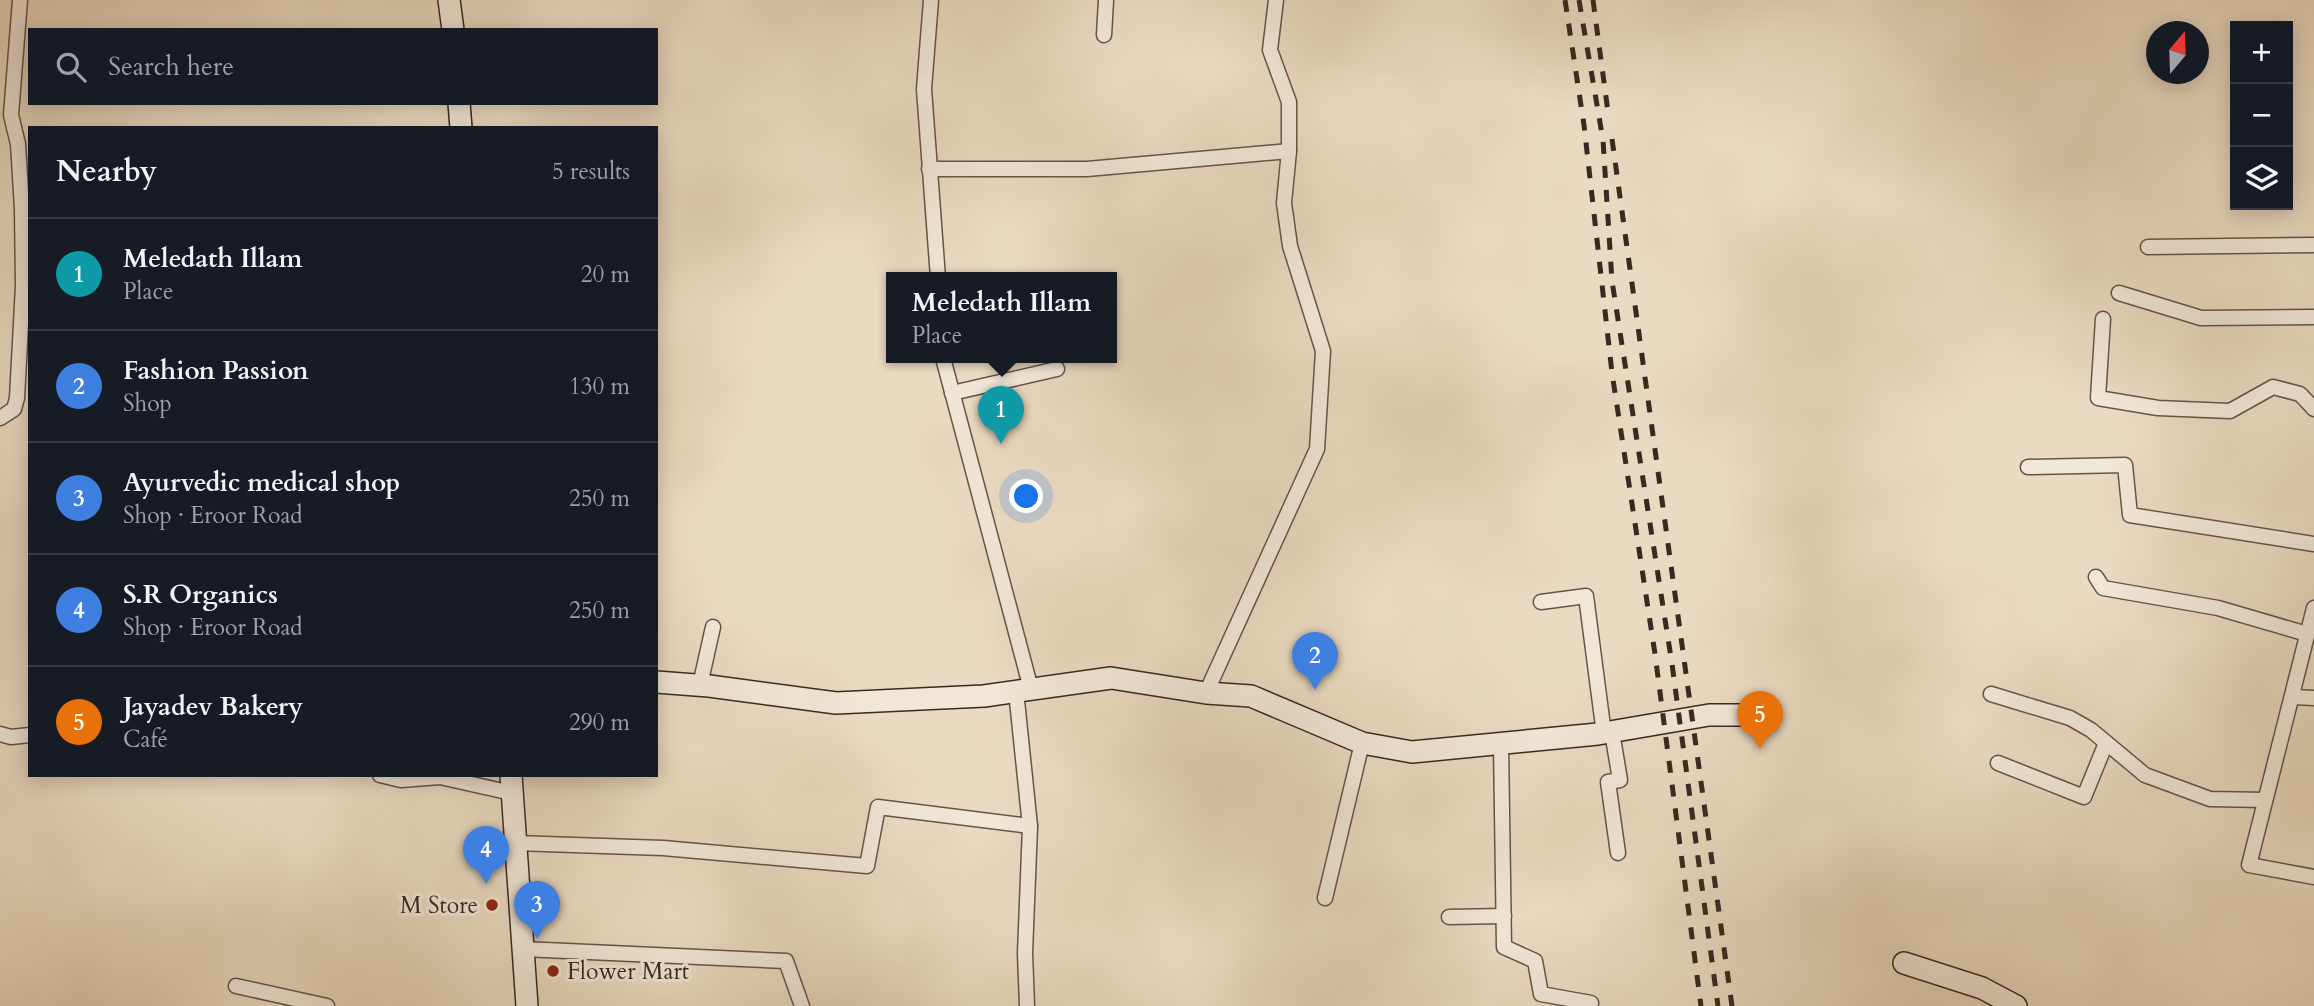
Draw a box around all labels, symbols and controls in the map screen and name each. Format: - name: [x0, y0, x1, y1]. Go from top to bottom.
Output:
- north arrow: [2146, 21, 2209, 84]
- map controls: [2230, 21, 2293, 210]
- button: +: [2230, 21, 2293, 84]
- search box: [28, 28, 658, 105]
- icon: search: [52, 48, 90, 86]
- text: Search here: [108, 49, 234, 84]
- button: −: [2230, 84, 2293, 147]
- button: layers: [2230, 147, 2293, 210]
- text: Nearby: [56, 151, 157, 192]
- text: 5 results: [552, 156, 630, 187]
- text: Meledath Illam: [123, 241, 302, 276]
- text: 1: [73, 259, 85, 290]
- text: 20 m: [581, 259, 630, 290]
- popup: [886, 272, 1117, 363]
- text: Place: [123, 276, 173, 307]
- text: Meledath Illam: [912, 285, 1091, 320]
- text: Place: [912, 320, 962, 351]
- text: Fashion Passion: [123, 353, 309, 388]
- text: 2: [73, 371, 85, 402]
- text: 130 m: [569, 371, 630, 402]
- pin: 1: [978, 386, 1024, 444]
- text: Shop: [123, 388, 172, 419]
- text: Ayurvedic medical shop: [123, 465, 400, 500]
- your location: [1009, 479, 1043, 513]
- text: 3: [73, 483, 85, 514]
- text: 250 m: [569, 483, 630, 514]
- text: Shop · Eroor Road: [123, 500, 303, 531]
- text: S.R Organics: [123, 577, 278, 612]
- text: 4: [73, 595, 85, 626]
- text: 250 m: [569, 595, 630, 626]
- text: Shop · Eroor Road: [123, 612, 303, 643]
- pin: 2: [1292, 632, 1338, 690]
- text: Jayadev Bakery: [123, 689, 303, 724]
- pin: 5: [1737, 691, 1783, 749]
- text: 5: [73, 707, 85, 738]
- text: 290 m: [569, 707, 630, 738]
- text: Café: [123, 724, 168, 755]
- pin: 4: [463, 826, 509, 884]
- pin: 3: [514, 881, 560, 939]
- place label: M Store: [400, 890, 478, 921]
- marker: M Store: [484, 897, 500, 913]
- place label: Flower Mart: [567, 956, 689, 987]
- marker: Flower Mart: [545, 963, 561, 979]

